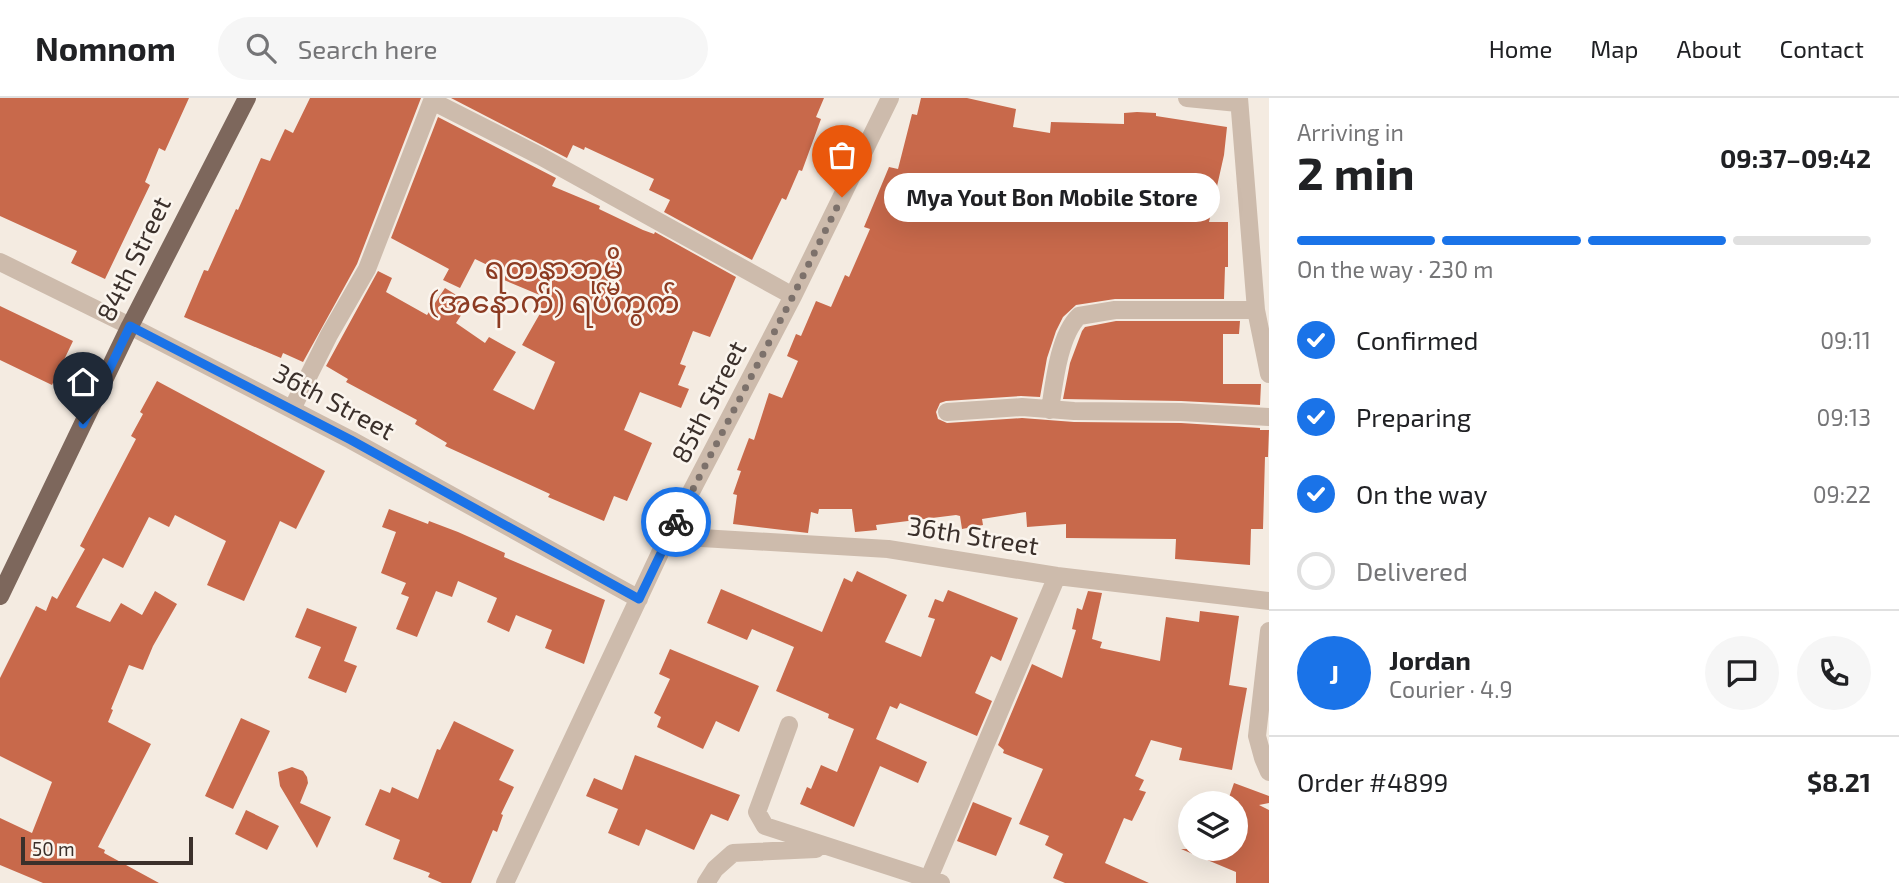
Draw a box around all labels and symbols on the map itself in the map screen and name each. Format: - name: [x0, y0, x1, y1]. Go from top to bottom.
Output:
- pin: [812, 125, 872, 197]
- callout: Mya Yout Bon Mobile Store: [884, 172, 1220, 222]
- street label: 84th Street: [89, 191, 176, 326]
- district label: ရတနာဘုမ္မိ (အနောက်) ရပ်ကွက်: [428, 247, 680, 328]
- street label: 85th Street: [664, 335, 752, 468]
- pin: [53, 352, 113, 424]
- street label: 36th Street: [269, 356, 401, 445]
- courier: [641, 487, 711, 557]
- street label: 36th Street: [905, 509, 1041, 560]
- scale bar: [21, 834, 192, 866]

